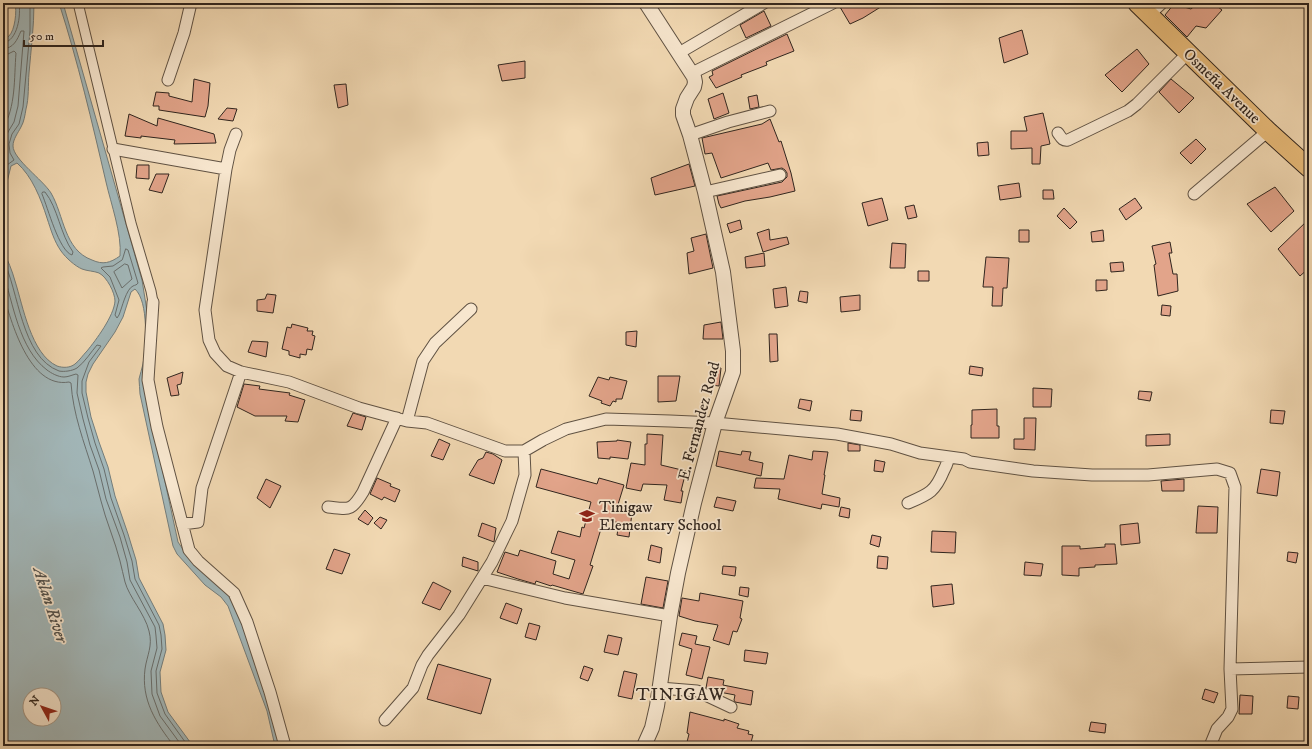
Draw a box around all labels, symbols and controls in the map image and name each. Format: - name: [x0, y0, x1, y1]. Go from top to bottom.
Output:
- scale bar: [24, 22, 103, 48]
- text: 50 m: [30, 29, 54, 44]
- street label: Osmeña Avenue: [1179, 44, 1265, 128]
- street label: E. Fernandez Road: [674, 359, 724, 483]
- place label: Tinigaw Elementary School: [599, 497, 722, 535]
- school or university icon: Tinigaw Elementary School: [578, 507, 596, 525]
- water label: Aklan River: [27, 562, 73, 648]
- district label: TINIGAW: [636, 684, 726, 706]
- north arrow: [22, 687, 62, 727]
- text: N: [27, 693, 43, 709]

